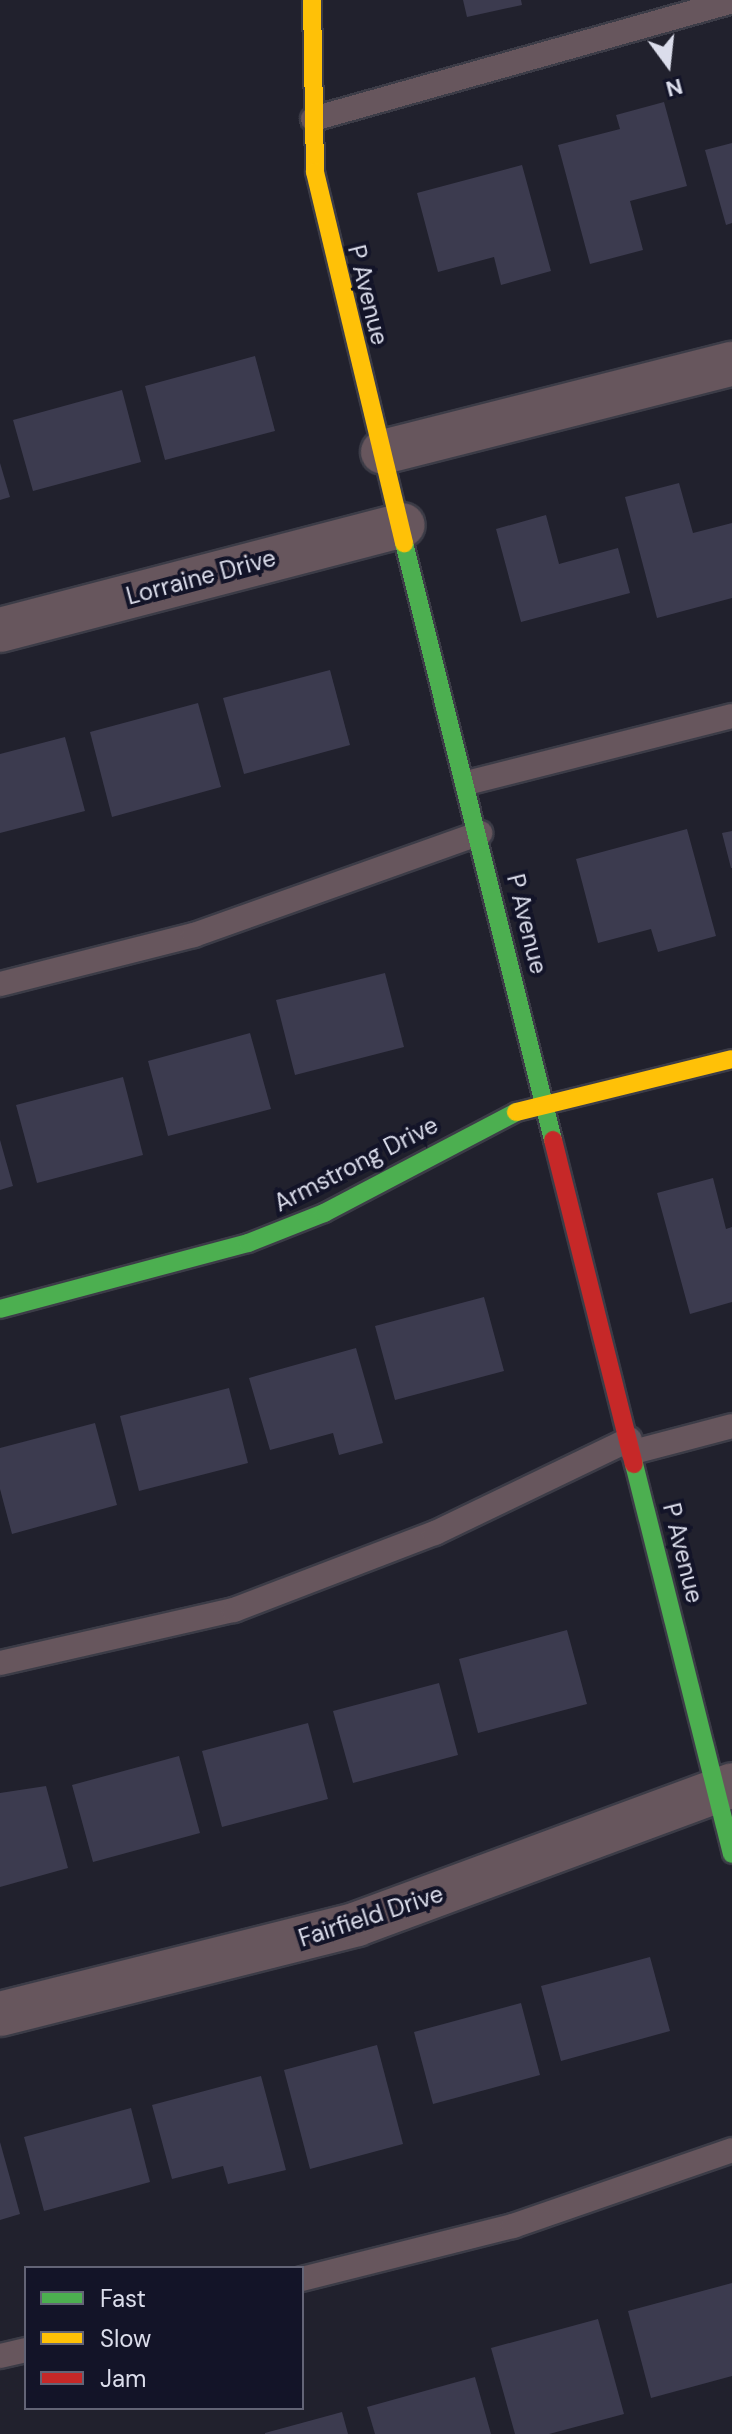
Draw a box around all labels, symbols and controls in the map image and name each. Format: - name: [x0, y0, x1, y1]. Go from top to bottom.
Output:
- north arrow: [628, 24, 708, 104]
- text: N: [663, 72, 686, 104]
- street label: P Avenue: [342, 242, 394, 348]
- street label: Lorraine Drive: [123, 543, 279, 611]
- street label: P Avenue: [501, 871, 553, 977]
- street label: Armstrong Drive: [269, 1110, 443, 1218]
- street label: P Avenue: [657, 1500, 709, 1606]
- street label: Fairfield Drive: [295, 1879, 447, 1953]
- legend: [24, 2266, 304, 2410]
- text: Fast: [100, 2283, 146, 2314]
- text: Slow: [100, 2323, 151, 2354]
- text: Jam: [100, 2363, 146, 2394]

